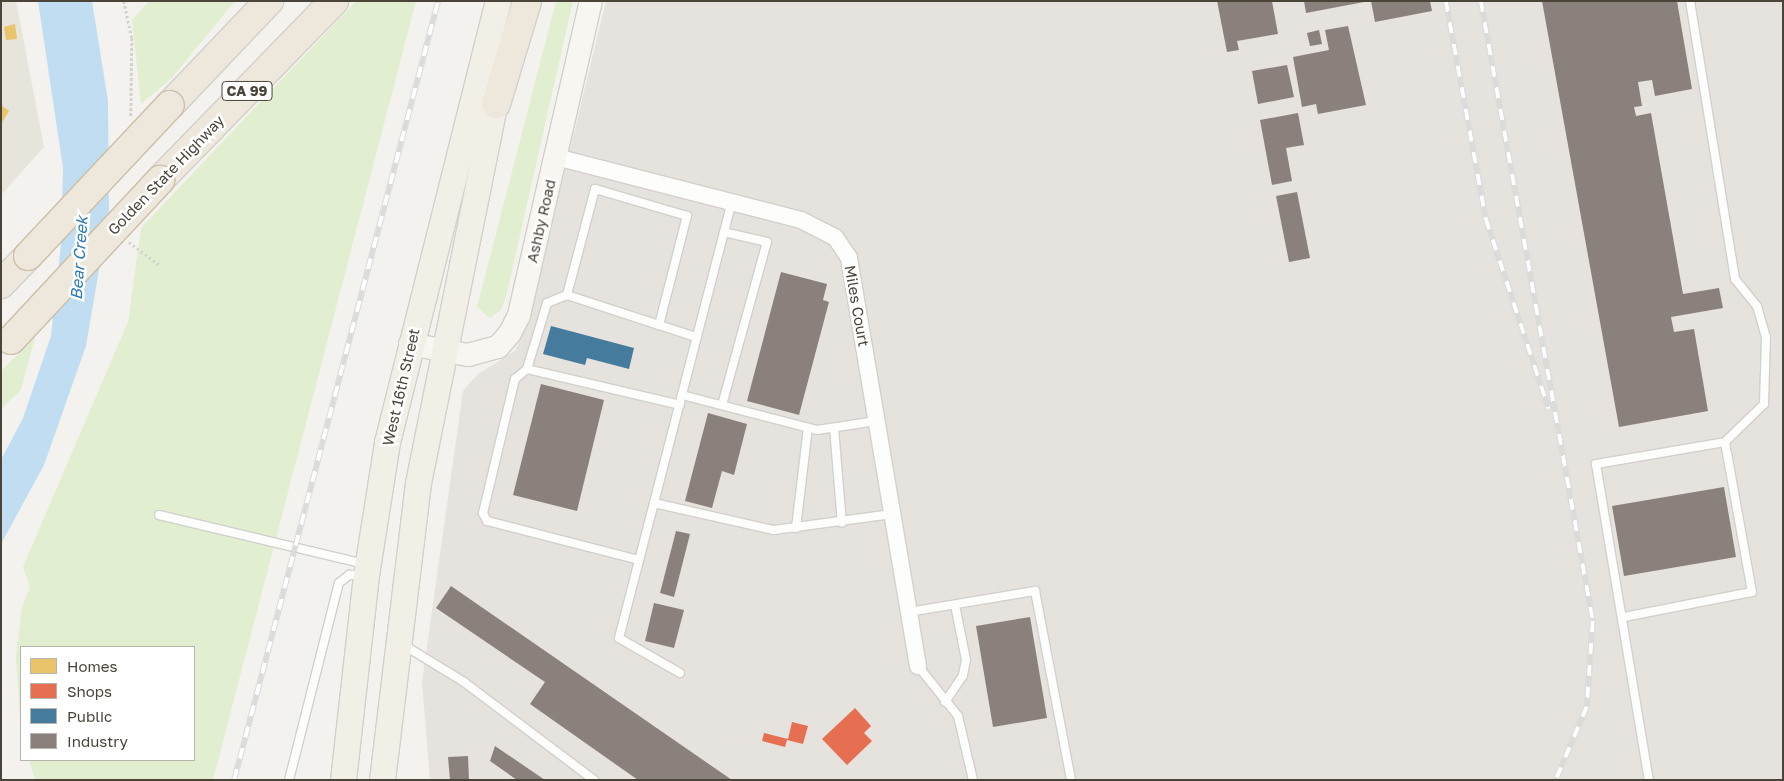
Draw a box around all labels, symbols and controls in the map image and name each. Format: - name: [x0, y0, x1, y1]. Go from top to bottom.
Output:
- road number: CA 99: [221, 80, 273, 102]
- street label: Golden State Highway: [104, 111, 228, 239]
- street label: Ashby Road: [523, 178, 559, 264]
- water label: Bear Creek: [66, 216, 92, 300]
- street label: Miles Court: [841, 264, 873, 348]
- street label: West 16th Street: [379, 327, 423, 447]
- legend: [20, 646, 195, 761]
- text: Homes: [67, 657, 117, 675]
- text: Shops: [67, 682, 112, 700]
- text: Public: [67, 707, 112, 725]
- text: Industry: [67, 732, 128, 750]

